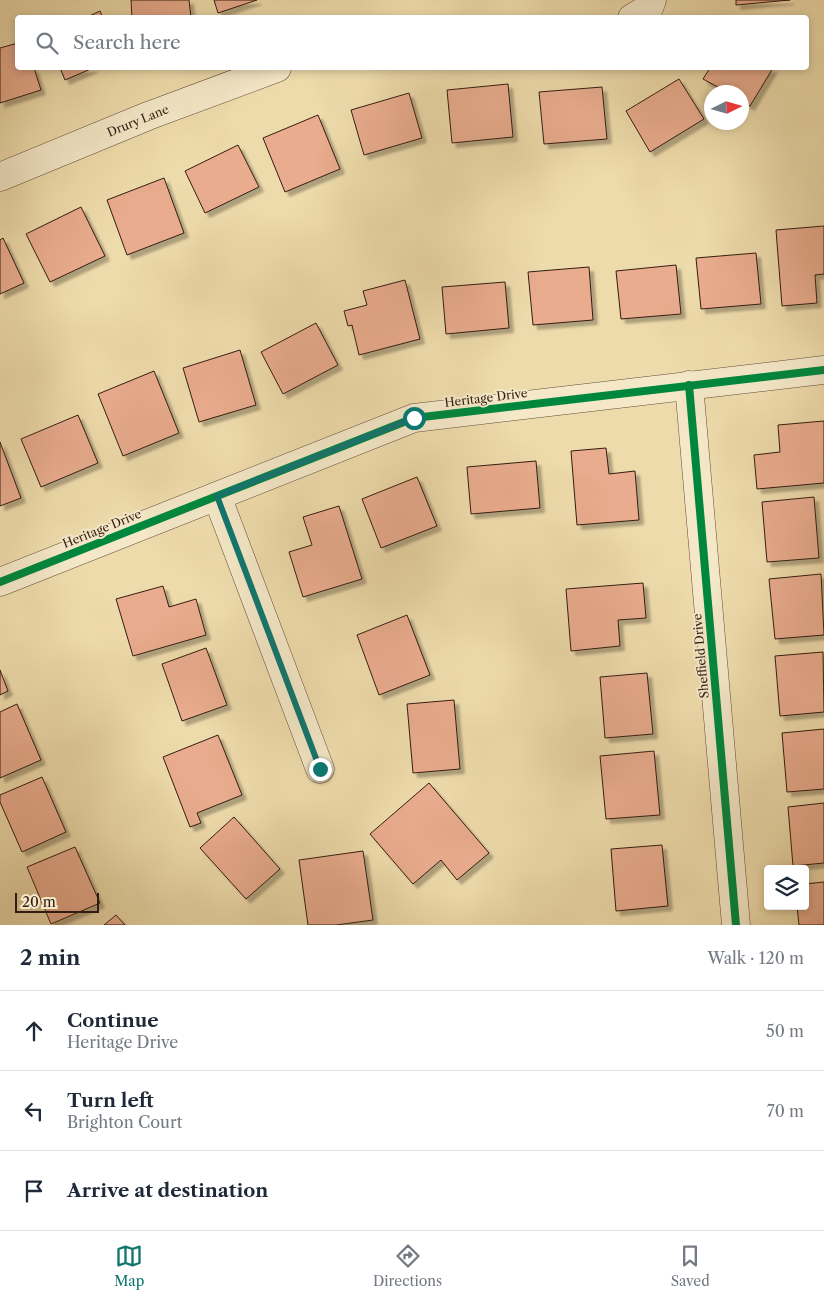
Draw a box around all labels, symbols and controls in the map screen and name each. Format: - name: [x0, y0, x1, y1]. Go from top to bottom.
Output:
- search box: [15, 15, 809, 70]
- icon: search: [33, 29, 61, 57]
- text: Search here: [73, 31, 181, 54]
- north arrow: [704, 85, 749, 130]
- street label: Drury Lane: [105, 101, 171, 140]
- street label: Heritage Drive: [444, 385, 529, 410]
- route start: [403, 407, 426, 430]
- street label: Heritage Drive: [60, 506, 144, 551]
- street label: Sheffield Drive: [689, 613, 712, 699]
- route end: [309, 758, 332, 781]
- map controls: [764, 865, 809, 910]
- button: layers: [764, 865, 809, 910]
- scale bar: [15, 890, 99, 913]
- text: 20 m: [22, 893, 56, 911]
- text: 2 min: [20, 945, 80, 970]
- text: Walk · 120 m: [708, 948, 804, 968]
- text: Continue: [67, 1009, 159, 1032]
- icon: ahead: [20, 1017, 48, 1045]
- text: 50 m: [766, 1021, 804, 1041]
- text: Heritage Drive: [67, 1032, 178, 1052]
- text: Turn left: [67, 1089, 154, 1112]
- icon: left: [20, 1097, 48, 1125]
- text: 70 m: [767, 1101, 804, 1121]
- text: Brighton Court: [67, 1112, 182, 1132]
- icon: arrive: [20, 1177, 48, 1205]
- text: Arrive at destination: [67, 1179, 268, 1202]
- tab: Map: [114, 1242, 144, 1290]
- tab: Directions: [373, 1242, 442, 1290]
- tab: Saved: [671, 1242, 710, 1290]

